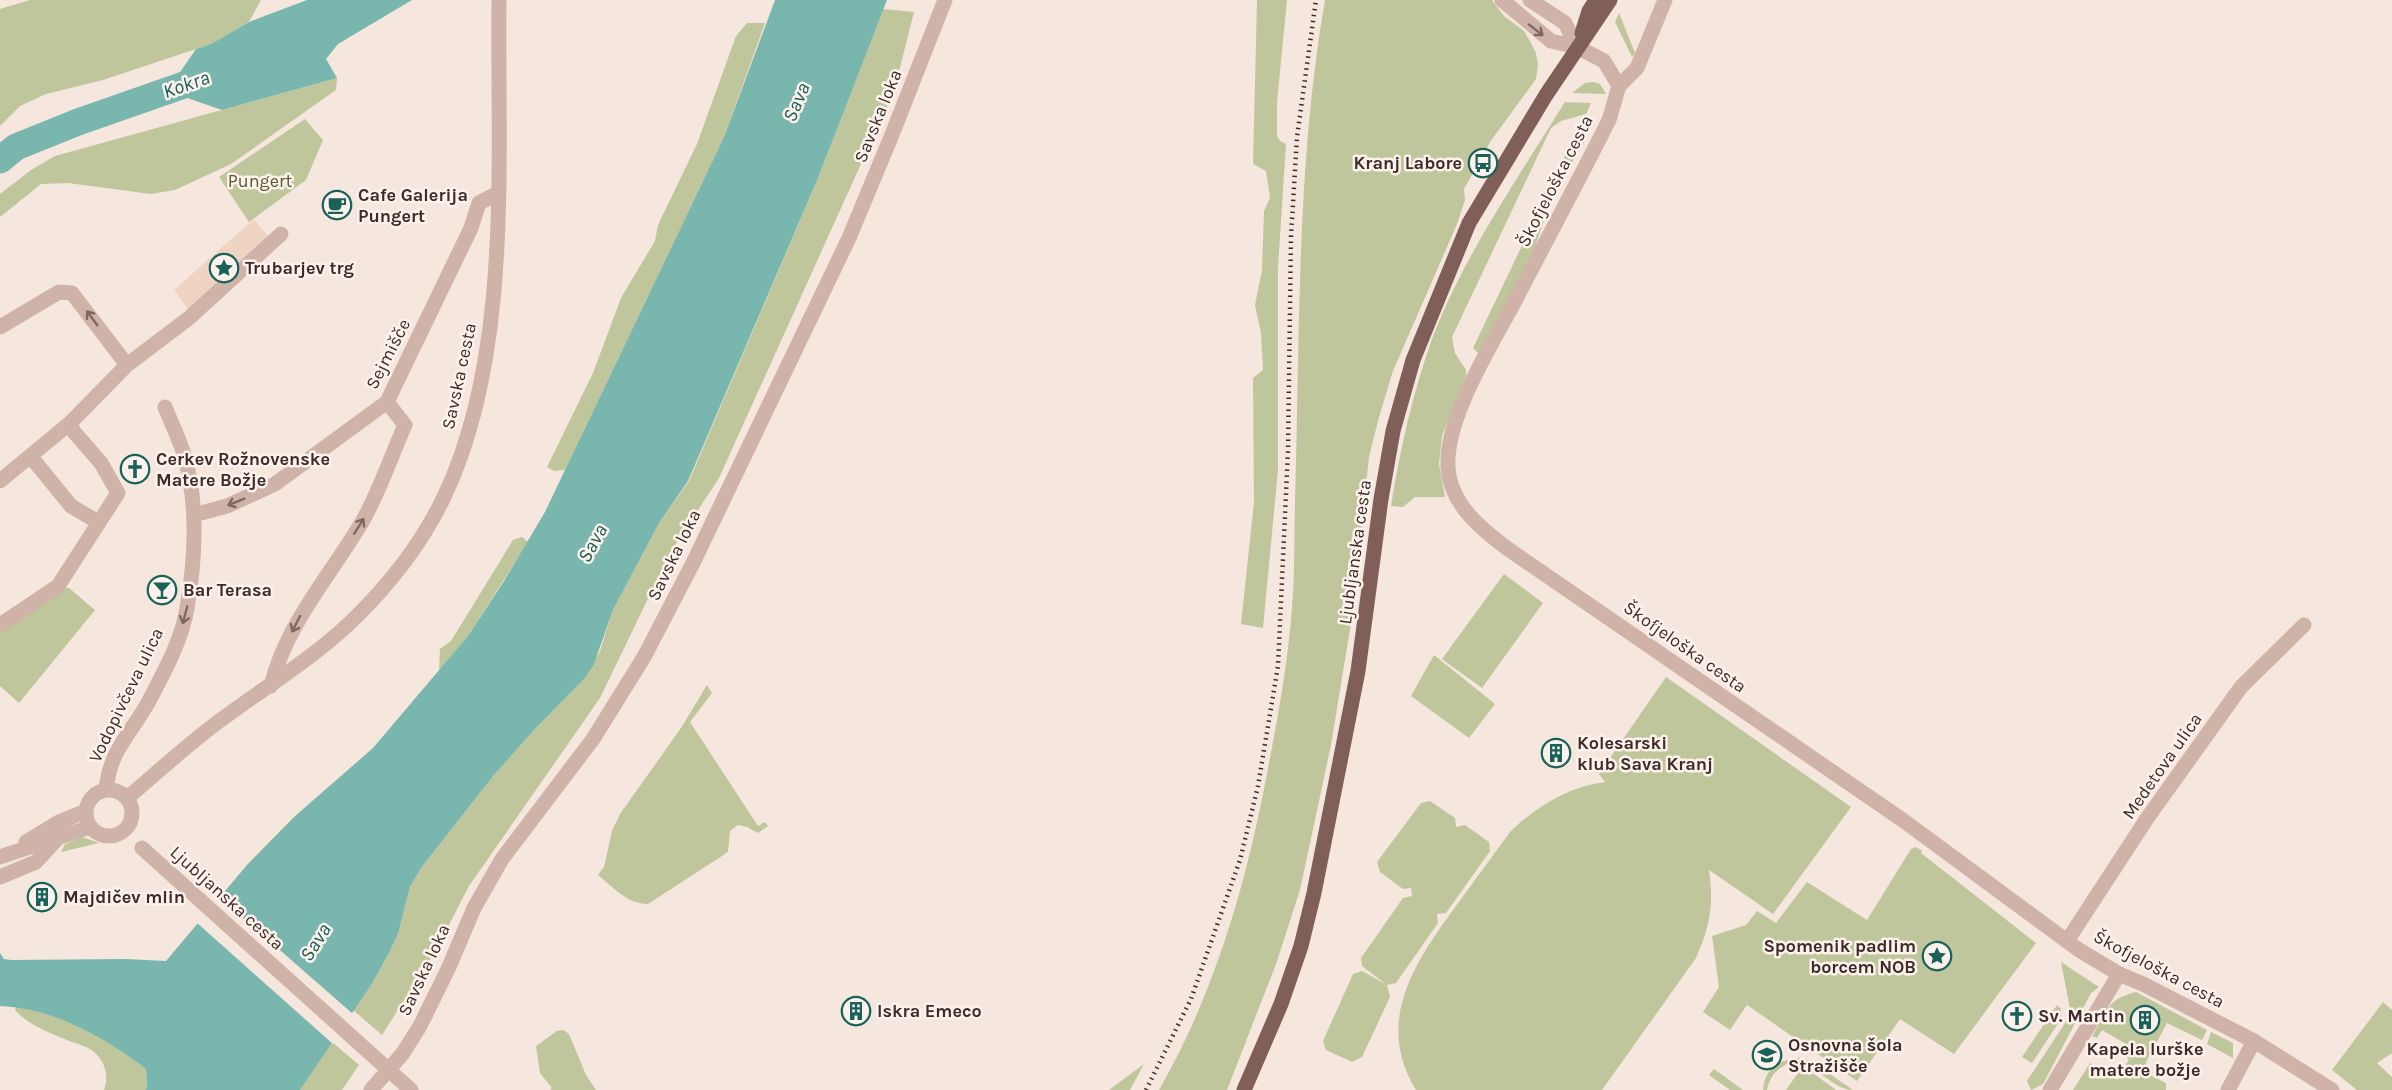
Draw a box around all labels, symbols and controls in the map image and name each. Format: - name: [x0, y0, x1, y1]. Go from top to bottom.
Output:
- one-way arrow: [1528, 23, 1544, 36]
- water label: Kokra: [160, 66, 213, 103]
- street label: Savska loka: [849, 66, 907, 166]
- water label: Sava: [778, 79, 815, 125]
- street label: Škofjeloška cesta: [1512, 111, 1598, 251]
- bus stop icon: Kranj Labore: [1467, 147, 1499, 179]
- place label: Kranj Labore: [1354, 152, 1462, 174]
- park label: Pungert: [228, 170, 292, 192]
- place label: Cafe Galerija Pungert: [358, 184, 468, 227]
- cafe icon: Cafe Galerija Pungert: [321, 189, 353, 221]
- place icon: Trubarjev trg: [208, 252, 240, 284]
- place label: Trubarjev trg: [245, 257, 355, 279]
- one-way arrow: [85, 310, 98, 326]
- street label: Sejmišče: [361, 315, 415, 393]
- street label: Savska cesta: [437, 321, 481, 431]
- place label: Cerkev Rožnovenske Matere Božje: [156, 448, 330, 491]
- church icon: Cerkev Rožnovenske Matere Božje: [119, 453, 151, 485]
- street label: Ljubljanska cesta: [1334, 478, 1376, 626]
- one-way arrow: [227, 498, 246, 509]
- street label: Savska loka: [643, 506, 705, 604]
- one-way arrow: [354, 518, 366, 535]
- water label: Sava: [573, 520, 612, 566]
- bar icon: Bar Terasa: [146, 574, 178, 606]
- place label: Bar Terasa: [183, 579, 272, 601]
- street label: Škofjeloška cesta: [1619, 596, 1751, 698]
- one-way arrow: [178, 605, 190, 624]
- one-way arrow: [290, 615, 301, 633]
- street label: Vodopivčeva ulica: [84, 624, 168, 766]
- street label: Medetova ulica: [2117, 709, 2207, 823]
- place label: Kolesarski klub Sava Kranj: [1577, 732, 1713, 775]
- building icon: Kolesarski klub Sava Kranj: [1540, 737, 1572, 769]
- street label: Ljubljanska cesta: [166, 841, 288, 955]
- building icon: Majdičev mlin: [26, 881, 58, 913]
- place label: Majdičev mlin: [63, 886, 185, 908]
- water label: Sava: [295, 919, 336, 965]
- street label: Savska loka: [393, 921, 455, 1019]
- street label: Škofjeloška cesta: [2090, 925, 2228, 1013]
- place label: Spomenik padlim borcem NOB: [1763, 935, 1916, 978]
- place icon: Spomenik padlim borcem NOB: [1921, 940, 1953, 972]
- building icon: Iskra Emeco: [840, 995, 872, 1027]
- place label: Iskra Emeco: [877, 1000, 982, 1022]
- church icon: Sv. Martin: [2001, 1000, 2033, 1032]
- building icon: Kapela lurške matere božje: [2129, 1004, 2161, 1036]
- place label: Sv. Martin: [2038, 1005, 2125, 1027]
- place label: Osnovna šola Stražišče: [1788, 1034, 1903, 1077]
- place label: Kapela lurške matere božje: [2087, 1038, 2203, 1081]
- school or university icon: Osnovna šola Stražišče: [1751, 1039, 1783, 1071]

